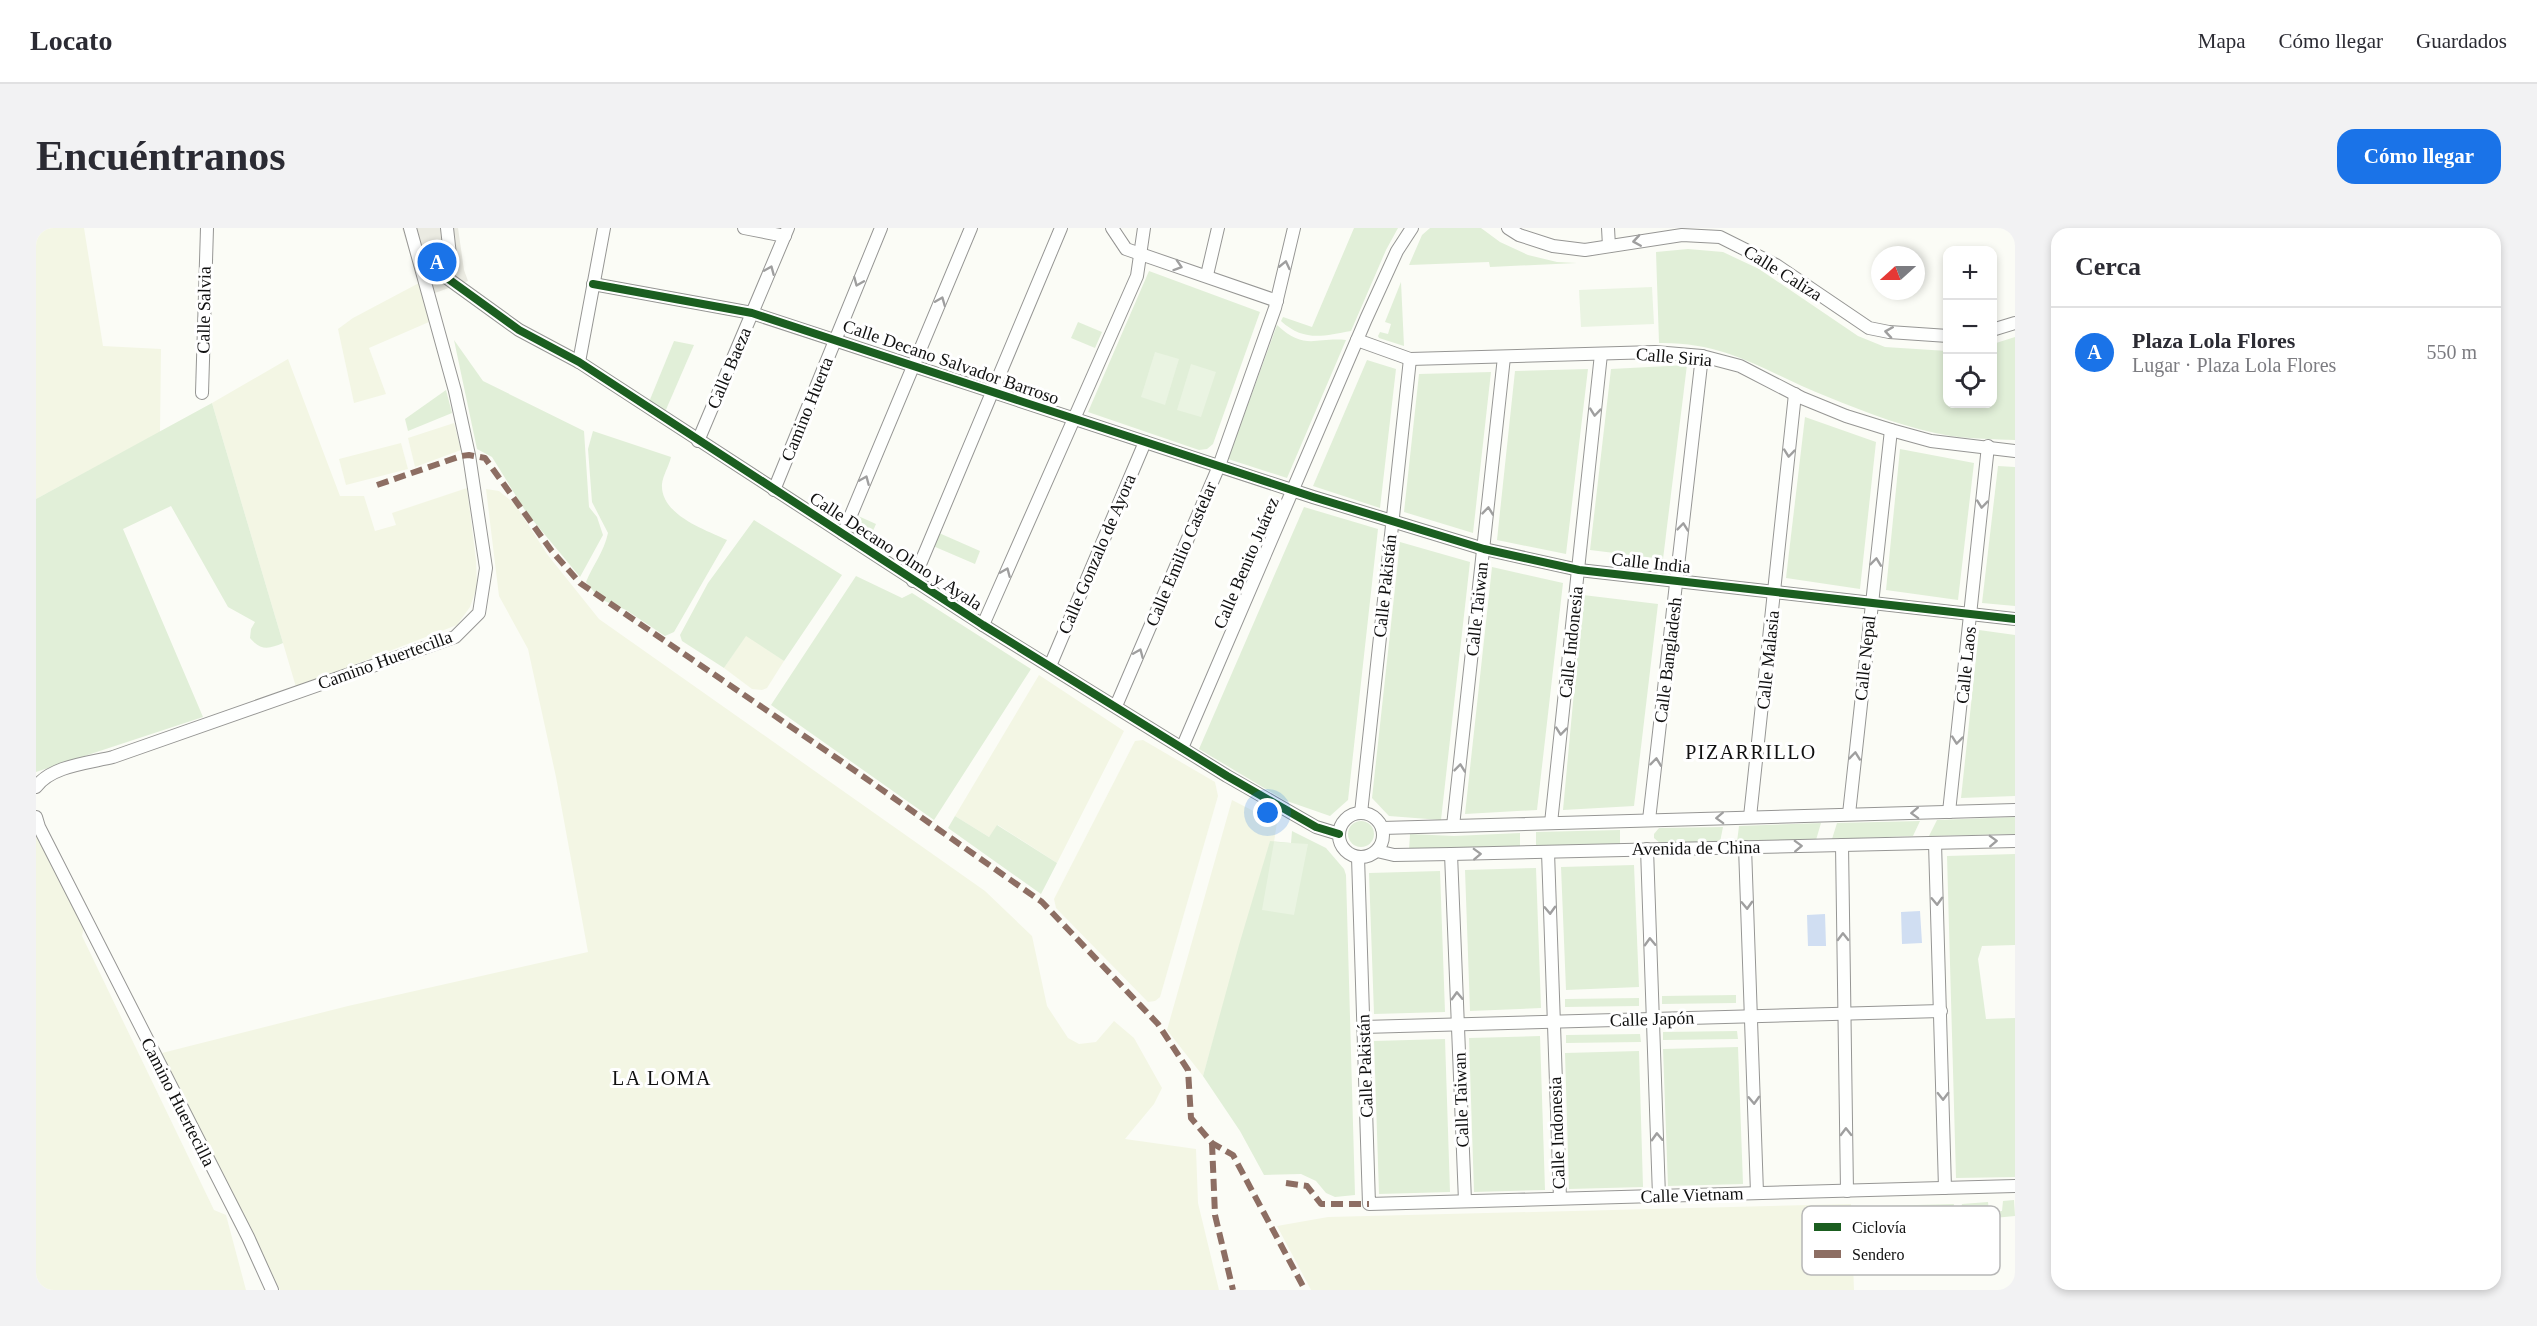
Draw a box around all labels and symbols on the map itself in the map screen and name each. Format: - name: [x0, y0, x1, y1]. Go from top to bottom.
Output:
- one-way arrow: [1632, 235, 1642, 247]
- pin: A: [418, 240, 456, 285]
- street label: Calle Caliza: [1740, 241, 1826, 305]
- north arrow: [1871, 246, 1925, 300]
- one-way arrow: [1172, 258, 1183, 271]
- one-way arrow: [1278, 260, 1291, 270]
- street label: Calle Salvia: [193, 266, 215, 354]
- one-way arrow: [763, 266, 775, 277]
- one-way arrow: [853, 276, 865, 287]
- one-way arrow: [934, 296, 946, 307]
- street label: Calle Decano Salvador Barroso: [840, 316, 1062, 408]
- street label: Calle Baeza: [703, 324, 755, 412]
- one-way arrow: [1885, 326, 1894, 338]
- street label: Calle Siria: [1635, 344, 1713, 370]
- street label: Camino Huerta: [777, 354, 837, 464]
- one-way arrow: [1590, 407, 1602, 417]
- one-way arrow: [1783, 448, 1796, 457]
- street label: Calle Gonzalo de Ayora: [1054, 471, 1140, 637]
- one-way arrow: [858, 476, 870, 487]
- street label: Calle Emilio Castelar: [1142, 479, 1220, 629]
- street label: Calle Decano Olmo y Ayala: [806, 488, 986, 614]
- street label: Calle Benito Juárez: [1209, 494, 1283, 632]
- one-way arrow: [1976, 500, 1989, 509]
- one-way arrow: [1481, 507, 1494, 516]
- one-way arrow: [1676, 522, 1689, 531]
- street label: Calle Pakistán: [1370, 533, 1400, 639]
- street label: Calle India: [1610, 549, 1692, 577]
- one-way arrow: [1869, 558, 1882, 567]
- street label: Calle Taiwan: [1462, 561, 1492, 657]
- one-way arrow: [999, 567, 1011, 578]
- street label: Calle Indonesia: [1555, 585, 1587, 699]
- street label: Calle Bangladesh: [1650, 596, 1686, 724]
- street label: Calle Malasia: [1753, 609, 1783, 711]
- street label: Calle Nepal: [1851, 614, 1879, 702]
- street label: Calle Laos: [1952, 625, 1980, 705]
- street label: Camino Huertecilla: [315, 626, 455, 694]
- one-way arrow: [1132, 648, 1144, 659]
- one-way arrow: [1555, 727, 1568, 736]
- one-way arrow: [1951, 735, 1964, 745]
- district label: PIZARRILLO: [1685, 741, 1817, 763]
- one-way arrow: [1848, 752, 1861, 761]
- one-way arrow: [1649, 757, 1662, 767]
- one-way arrow: [1453, 763, 1465, 772]
- your location: [1253, 798, 1282, 827]
- one-way arrow: [1910, 806, 1919, 819]
- one-way arrow: [1715, 812, 1724, 824]
- one-way arrow: [1988, 835, 1997, 848]
- street label: Avenida de China: [1632, 837, 1760, 859]
- one-way arrow: [1793, 839, 1802, 852]
- one-way arrow: [1473, 847, 1482, 860]
- one-way arrow: [1931, 897, 1943, 906]
- one-way arrow: [1741, 901, 1753, 910]
- one-way arrow: [1543, 906, 1556, 915]
- one-way arrow: [1837, 933, 1849, 942]
- one-way arrow: [1644, 938, 1656, 947]
- one-way arrow: [1450, 991, 1463, 1000]
- street label: Calle Japón: [1609, 1008, 1695, 1030]
- street label: Calle Pakistán: [1353, 1014, 1377, 1118]
- street label: Camino Huertecilla: [137, 1034, 219, 1170]
- street label: Calle Taiwan: [1449, 1052, 1473, 1148]
- district label: LA LOMA: [612, 1067, 712, 1089]
- street label: Calle Indonesia: [1545, 1076, 1569, 1190]
- one-way arrow: [1936, 1092, 1949, 1101]
- one-way arrow: [1747, 1096, 1760, 1105]
- one-way arrow: [1840, 1128, 1852, 1137]
- one-way arrow: [1650, 1133, 1663, 1142]
- street label: Calle Vietnam: [1640, 1183, 1744, 1207]
- legend: [1802, 1206, 2000, 1275]
- text: Ciclovía: [1852, 1219, 1906, 1236]
- text: Sendero: [1852, 1246, 1904, 1263]

